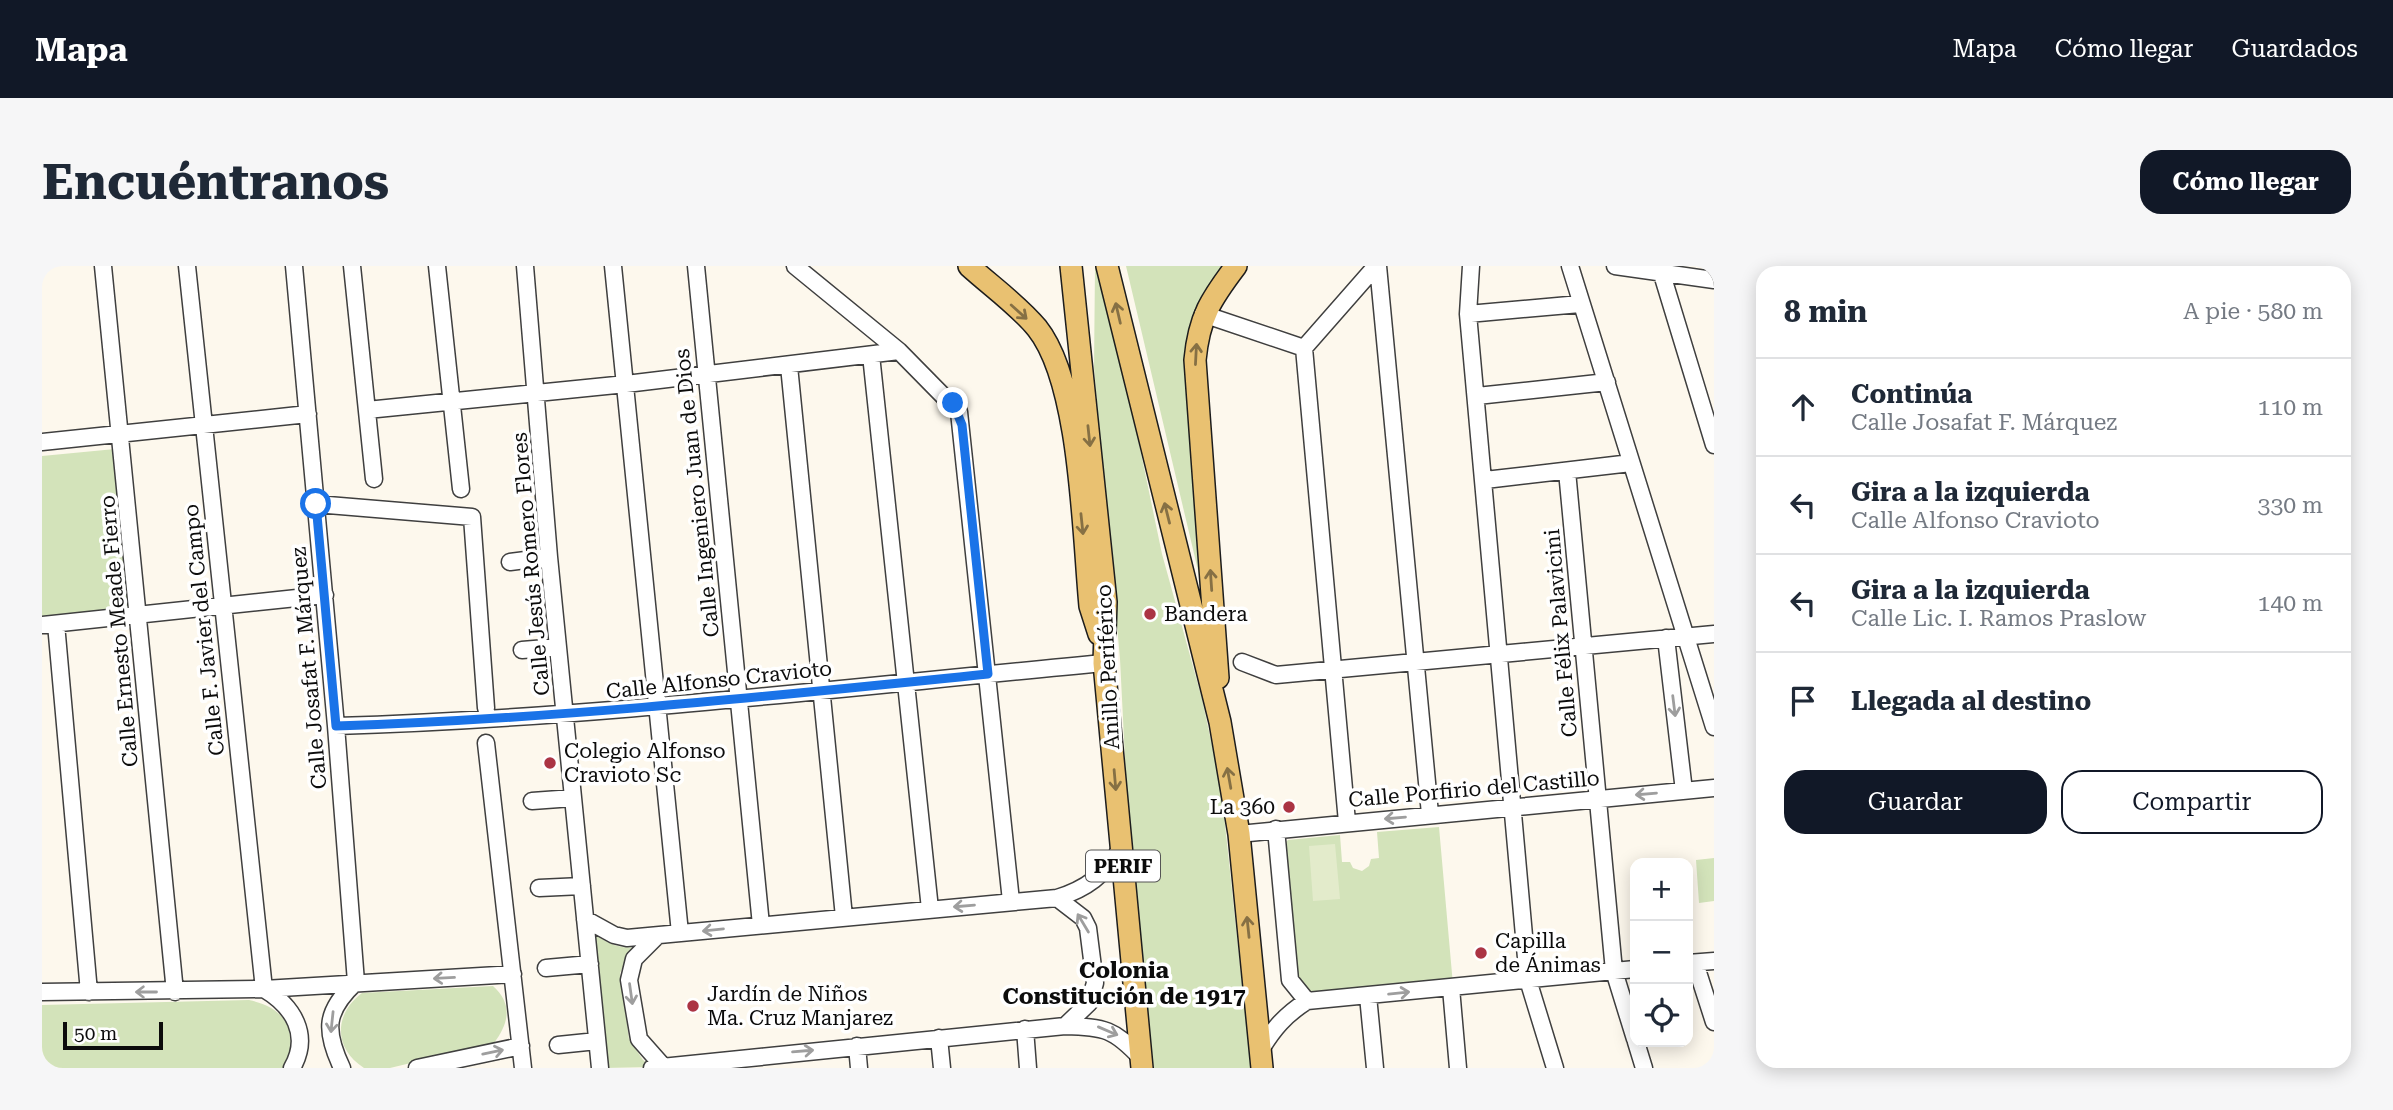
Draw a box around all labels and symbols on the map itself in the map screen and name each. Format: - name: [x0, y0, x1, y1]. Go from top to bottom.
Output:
- one-way arrow: [1111, 302, 1124, 325]
- one-way arrow: [1010, 304, 1028, 320]
- one-way arrow: [1189, 342, 1202, 365]
- street label: Calle Ingeniero Juan de Dios: [670, 348, 724, 638]
- route end: [937, 387, 968, 418]
- one-way arrow: [1083, 424, 1096, 447]
- street label: Calle Jesús Romero Flores: [508, 431, 554, 697]
- route start: [300, 488, 331, 519]
- street label: Calle Ernesto Meade Fierro: [95, 494, 143, 768]
- one-way arrow: [1160, 502, 1173, 525]
- street label: Calle F. Javier del Campo: [179, 503, 229, 757]
- one-way arrow: [1075, 513, 1088, 535]
- street label: Calle Félix Palavicini: [1540, 527, 1582, 738]
- street label: Calle Josafat F. Márquez: [286, 546, 332, 790]
- one-way arrow: [1204, 570, 1217, 592]
- street label: Anillo Periférico: [1092, 584, 1124, 750]
- place label: Bandera: [1164, 602, 1248, 626]
- marker: Bandera: [1142, 606, 1158, 622]
- street label: Calle Alfonso Cravioto: [605, 656, 833, 704]
- one-way arrow: [1668, 694, 1681, 717]
- place label: Colegio Alfonso Cravioto Sc: [564, 739, 726, 787]
- marker: Colegio Alfonso Cravioto Sc: [542, 755, 558, 771]
- street label: Calle Porfirio del Castillo: [1347, 766, 1601, 812]
- one-way arrow: [1222, 767, 1235, 790]
- one-way arrow: [1109, 768, 1122, 791]
- one-way arrow: [1635, 788, 1658, 801]
- place label: La 360: [1210, 795, 1275, 819]
- marker: La 360: [1281, 799, 1297, 815]
- one-way arrow: [1384, 811, 1407, 824]
- road number: PERIF: [1086, 850, 1160, 881]
- one-way arrow: [953, 899, 976, 912]
- one-way arrow: [1076, 913, 1090, 933]
- one-way arrow: [1241, 916, 1254, 939]
- one-way arrow: [703, 924, 725, 937]
- place label: Capilla de Ánimas: [1495, 929, 1601, 977]
- marker: Capilla de Ánimas: [1473, 945, 1489, 961]
- district label: Colonia Constitución de 1917: [1002, 957, 1246, 1010]
- one-way arrow: [433, 971, 456, 984]
- one-way arrow: [625, 982, 638, 1005]
- place label: Jardín de Niños Ma. Cruz Manjarez: [707, 982, 893, 1030]
- one-way arrow: [135, 985, 158, 999]
- one-way arrow: [1387, 986, 1410, 999]
- marker: Jardín de Niños Ma. Cruz Manjarez: [685, 998, 701, 1014]
- one-way arrow: [325, 1010, 338, 1033]
- scale bar: [63, 1019, 163, 1051]
- one-way arrow: [1097, 1025, 1118, 1038]
- one-way arrow: [481, 1044, 504, 1058]
- one-way arrow: [791, 1044, 814, 1057]

